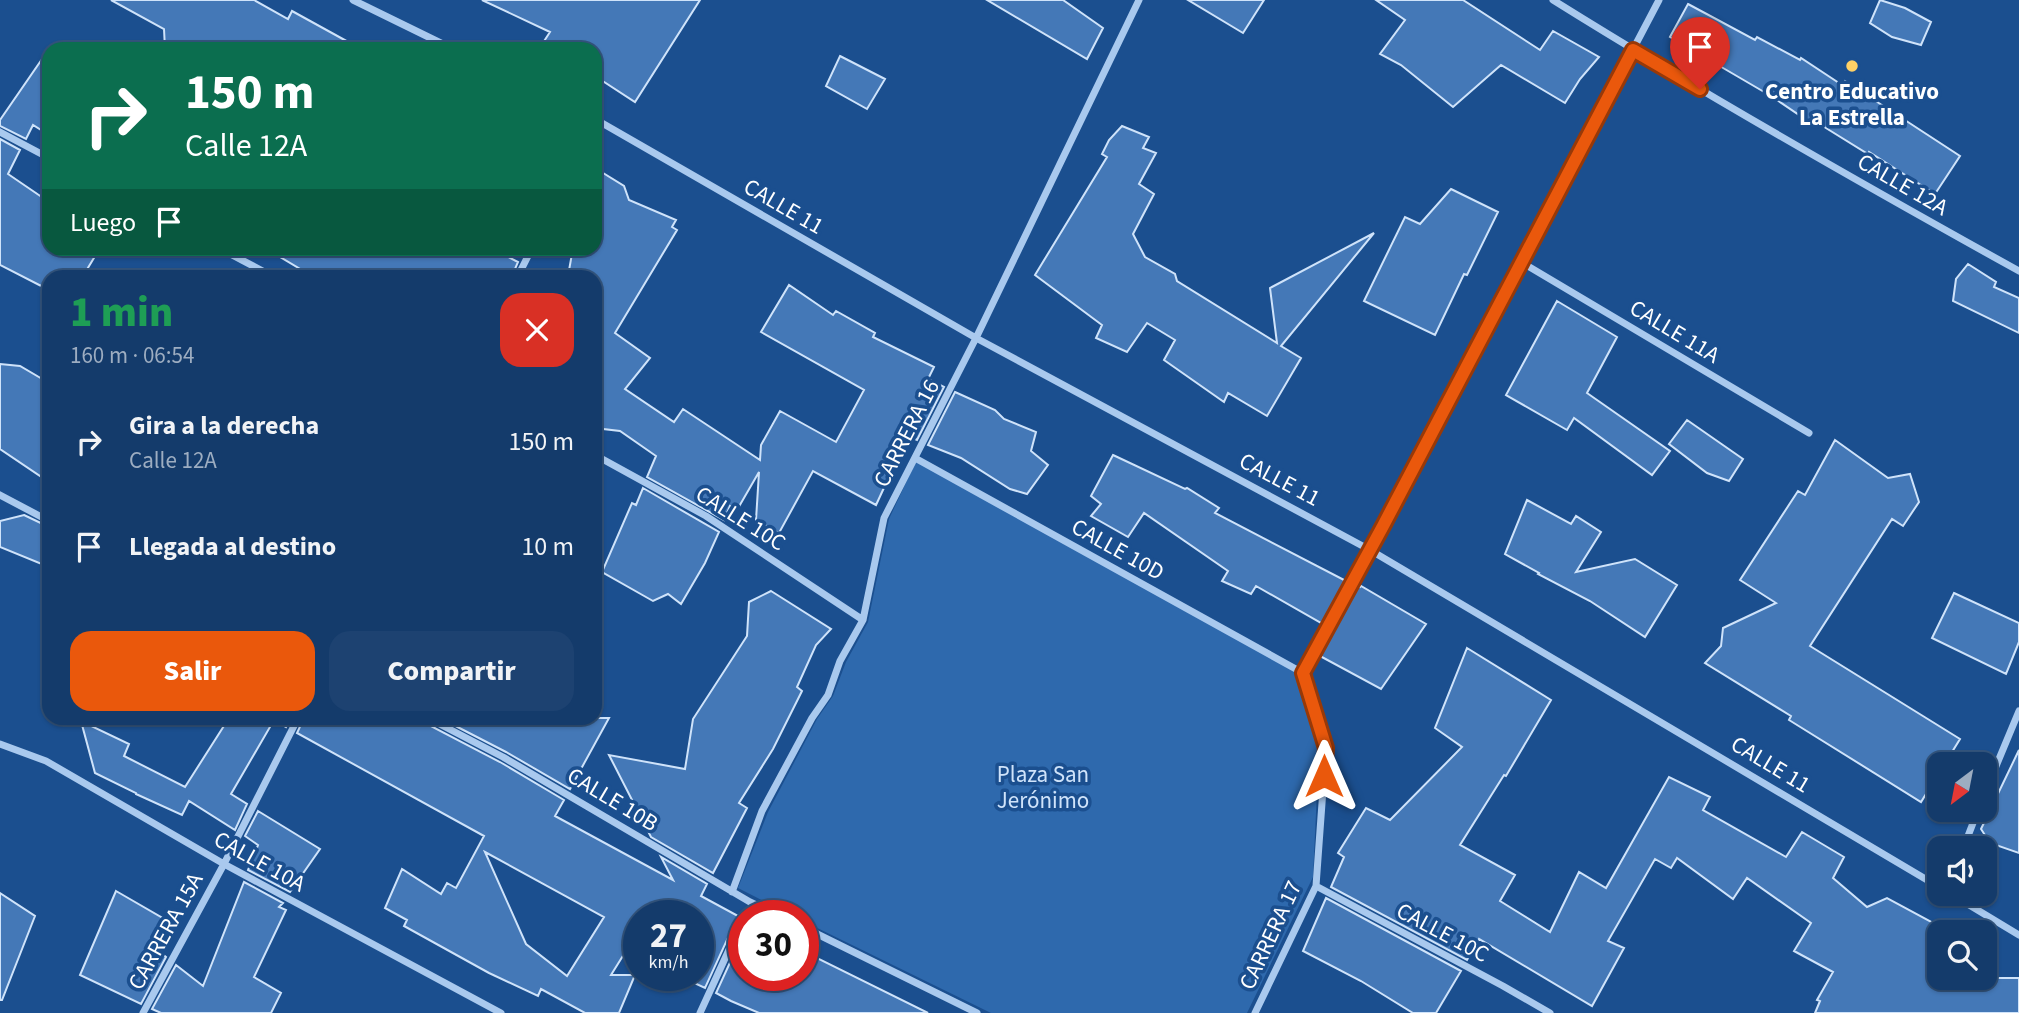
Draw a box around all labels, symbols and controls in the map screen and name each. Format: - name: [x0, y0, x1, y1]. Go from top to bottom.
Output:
- pin: [1670, 17, 1730, 89]
- icon: arrive: [1681, 28, 1719, 66]
- text: 150 m: [185, 58, 314, 128]
- marker: Centro Educativo La Estrella: [1844, 58, 1860, 74]
- icon: right: [70, 70, 161, 161]
- place label: Centro Educativo La Estrella: [1765, 75, 1939, 134]
- text: Calle 12A: [185, 123, 307, 169]
- street label: CALLE 12A: [1851, 145, 1955, 224]
- street label: CALLE 11: [738, 170, 830, 243]
- icon: arrive: [150, 203, 188, 241]
- text: Luego: [70, 204, 136, 241]
- text: 1 min: [70, 283, 173, 343]
- street label: CALLE 11A: [1623, 292, 1727, 372]
- button: close: [500, 293, 574, 367]
- text: 160 m · 06:54: [70, 339, 194, 372]
- street label: CARRERA 16: [865, 374, 948, 493]
- text: Gira a la derecha: [129, 407, 319, 444]
- icon: right: [70, 423, 108, 461]
- text: 150 m: [508, 423, 574, 460]
- text: Calle 12A: [129, 444, 217, 477]
- street label: CALLE 11: [1233, 444, 1326, 515]
- street label: CALLE 10C: [689, 478, 792, 559]
- street label: CALLE 10D: [1065, 510, 1170, 589]
- icon: arrive: [70, 528, 108, 566]
- text: Llegada al destino: [129, 528, 336, 565]
- text: 10 m: [521, 528, 574, 565]
- button: Salir: [70, 631, 315, 711]
- button: Compartir: [329, 631, 574, 711]
- street label: CALLE 11: [1725, 728, 1817, 801]
- position arrow: [1287, 739, 1361, 813]
- north arrow: [1927, 752, 1997, 822]
- map controls: [1927, 752, 1997, 990]
- park label: Plaza San Jerónimo: [997, 758, 1089, 817]
- street label: CALLE 10B: [561, 759, 665, 840]
- street label: CALLE 10A: [208, 823, 312, 900]
- button: sound: [1927, 836, 1997, 906]
- street label: CARRERA 15A: [120, 866, 211, 996]
- street label: CARRERA 17: [1231, 875, 1310, 995]
- street label: CALLE 10C: [1391, 894, 1495, 971]
- speed limit sign: 30: [728, 900, 819, 991]
- text: 27: [650, 911, 687, 961]
- button: search: [1927, 920, 1997, 990]
- text: km/h: [649, 950, 688, 975]

